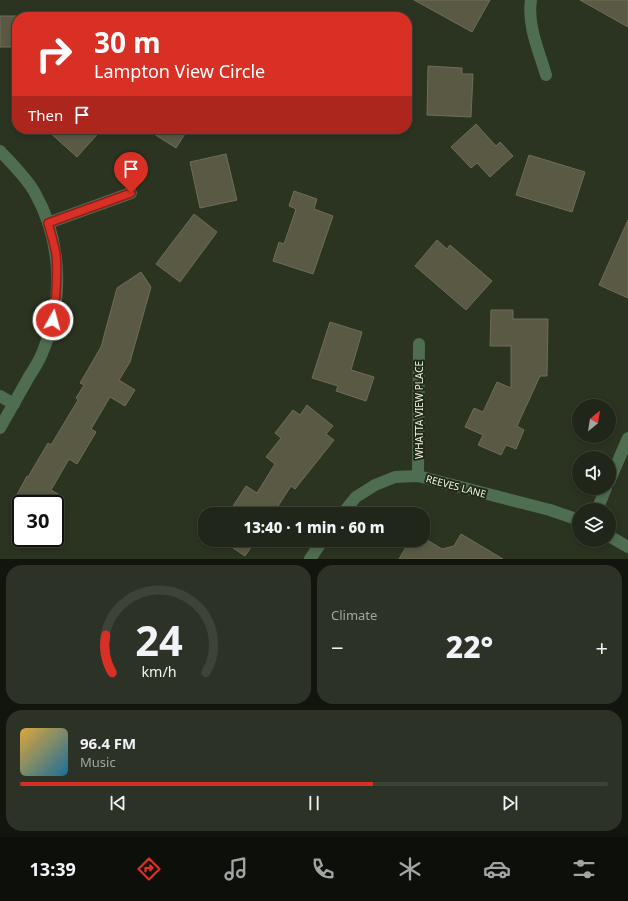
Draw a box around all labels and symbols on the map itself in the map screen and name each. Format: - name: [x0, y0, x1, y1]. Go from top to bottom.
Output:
- pin: [114, 152, 148, 193]
- position arrow: [32, 299, 74, 341]
- street label: WHATTA VIEW PLACE: [412, 361, 426, 459]
- north arrow: [572, 399, 616, 443]
- street label: REEVES LANE: [424, 471, 488, 501]
- speed limit sign: 30: [12, 495, 64, 547]

